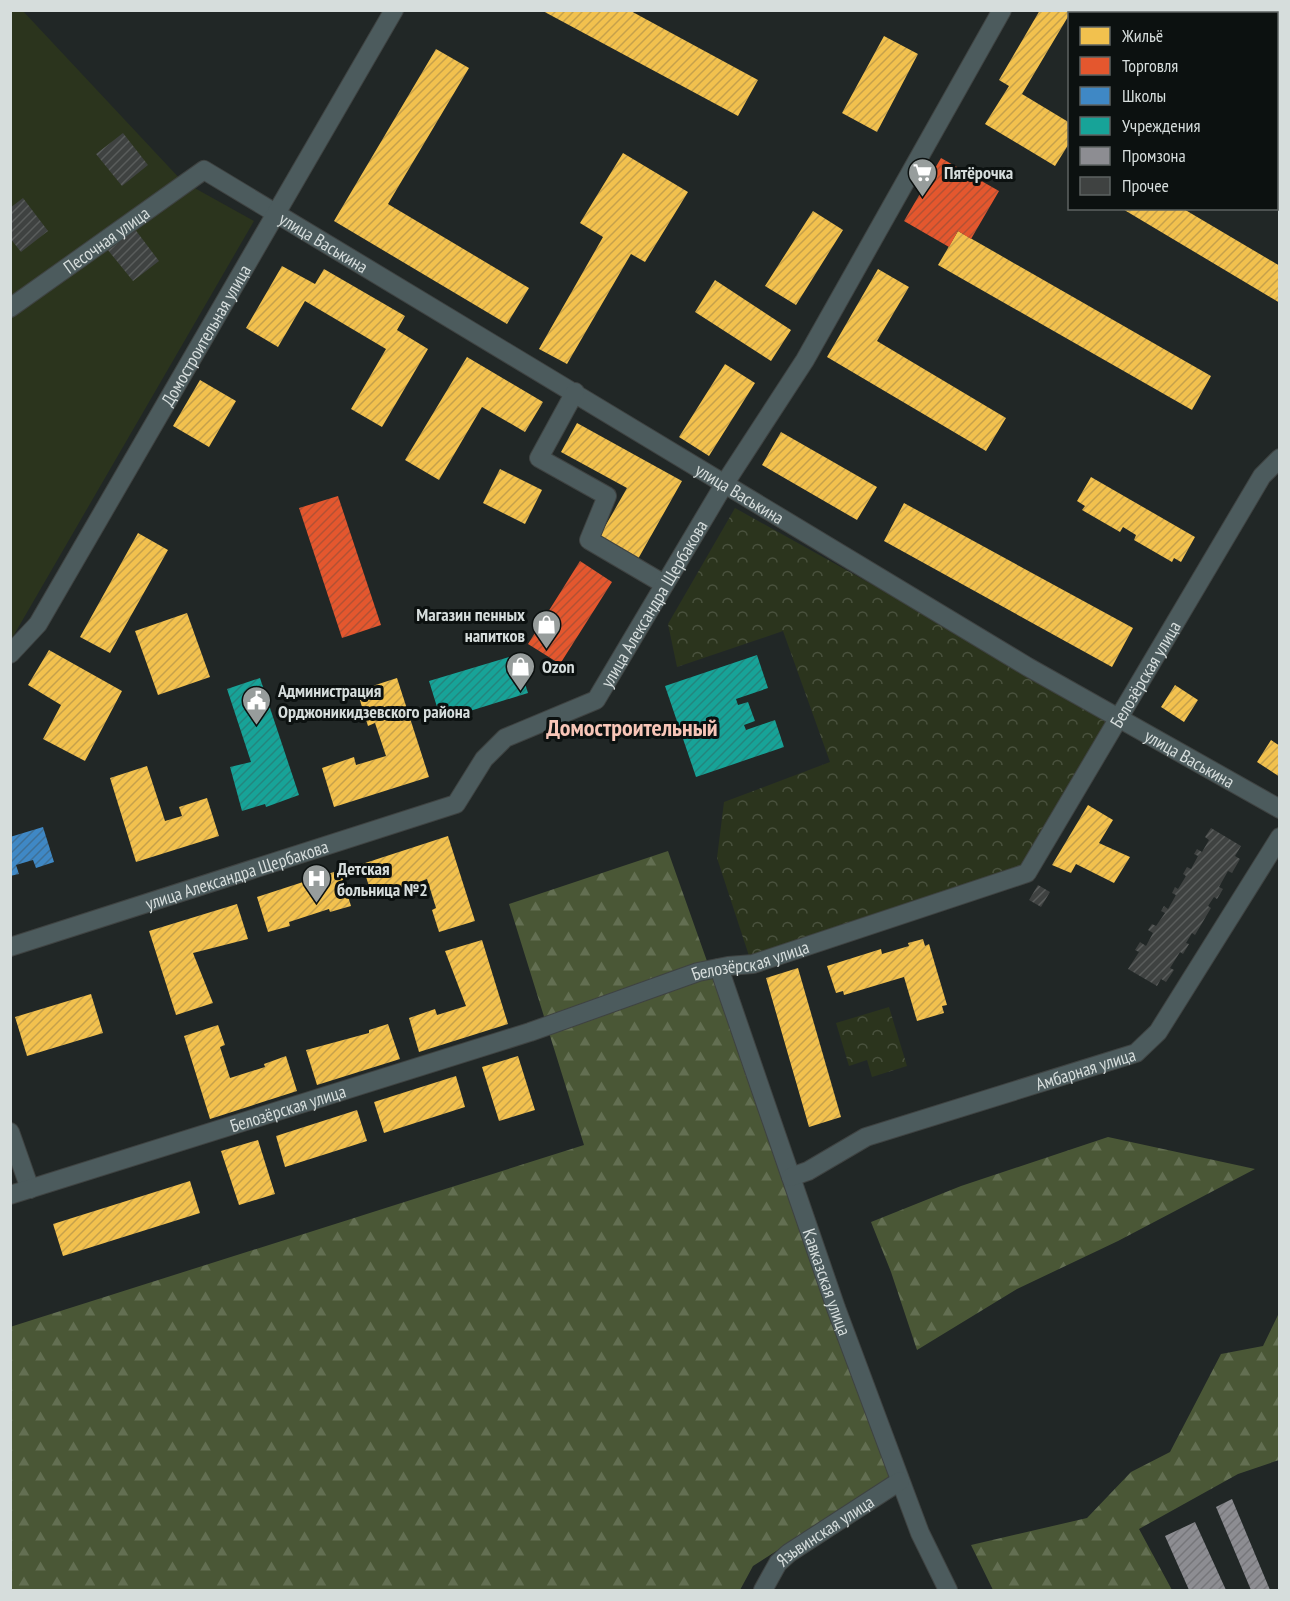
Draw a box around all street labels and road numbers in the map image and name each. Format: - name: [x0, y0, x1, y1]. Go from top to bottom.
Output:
- street label: Песочная улица: [59, 201, 154, 278]
- street label: улица Васькина: [275, 207, 372, 278]
- street label: Домостроительная улица: [156, 260, 255, 410]
- street label: улица Васькина: [691, 458, 789, 529]
- street label: улица Александра Щербакова: [595, 516, 712, 691]
- street label: Белозёрская улица: [1104, 616, 1185, 732]
- street label: улица Васькина: [1141, 724, 1239, 793]
- street label: улица Александра Щербакова: [142, 834, 331, 914]
- street label: Белозёрская улица: [688, 935, 812, 985]
- street label: Амбарная улица: [1033, 1042, 1138, 1095]
- street label: Белозёрская улица: [227, 1079, 348, 1137]
- street label: Кавказская улица: [798, 1225, 857, 1339]
- street label: Язьвинская улица: [771, 1490, 878, 1571]

